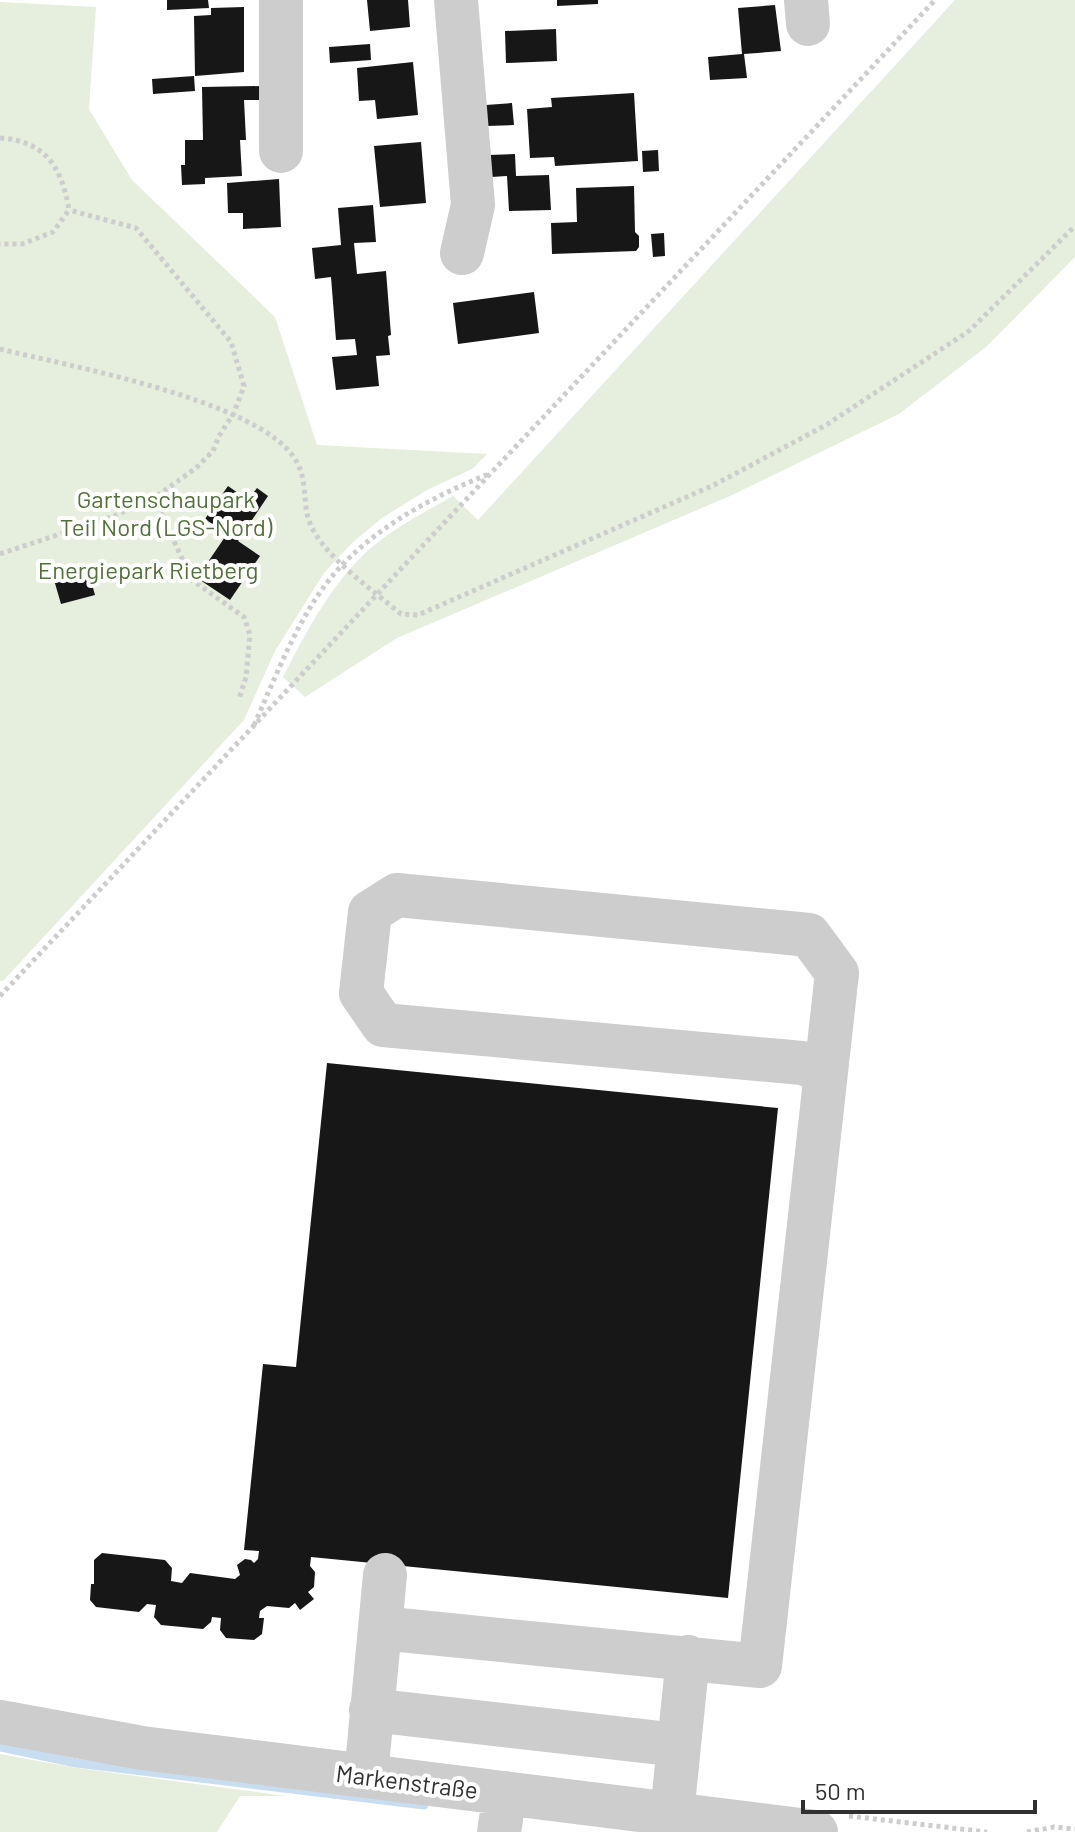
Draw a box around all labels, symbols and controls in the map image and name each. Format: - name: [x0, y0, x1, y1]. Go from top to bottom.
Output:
- park label: Gartenschaupark Teil Nord (LGS-Nord): [60, 484, 273, 541]
- park label: Energiepark Rietberg: [38, 555, 258, 584]
- street label: Markenstraße: [334, 1758, 480, 1804]
- scale bar: [803, 1764, 1035, 1814]
- text: 50 m: [815, 1776, 866, 1805]

